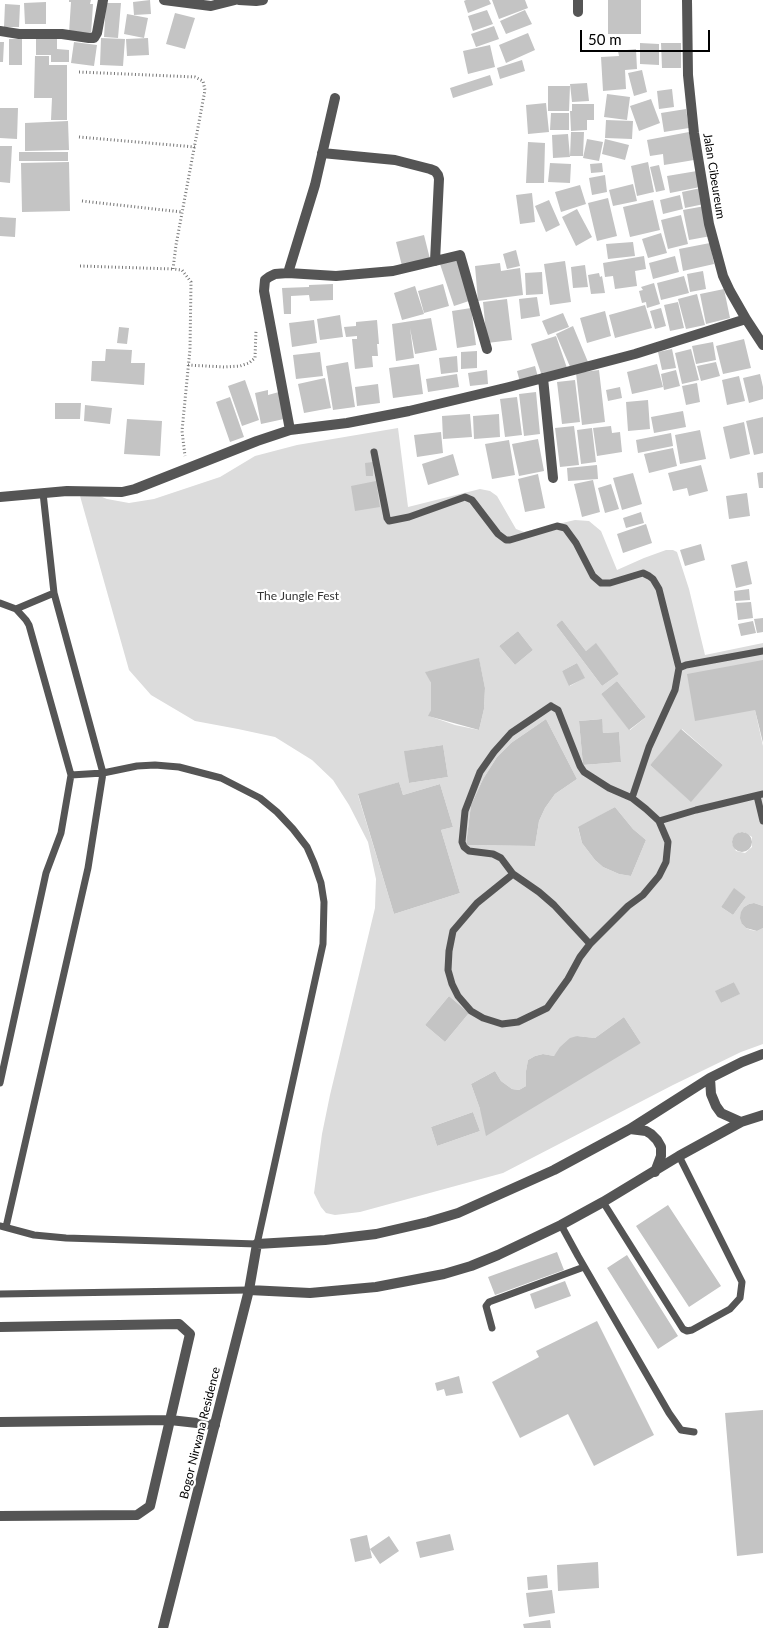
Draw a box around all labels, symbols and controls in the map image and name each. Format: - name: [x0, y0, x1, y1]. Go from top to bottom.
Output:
- scale bar: [583, 20, 713, 52]
- text: 50 m: [588, 30, 622, 48]
- street label: Jalan Cibeureum: [700, 132, 728, 220]
- park label: The Jungle Fest: [257, 589, 339, 603]
- street label: Bogor Nirwana Residence: [177, 1366, 223, 1500]

